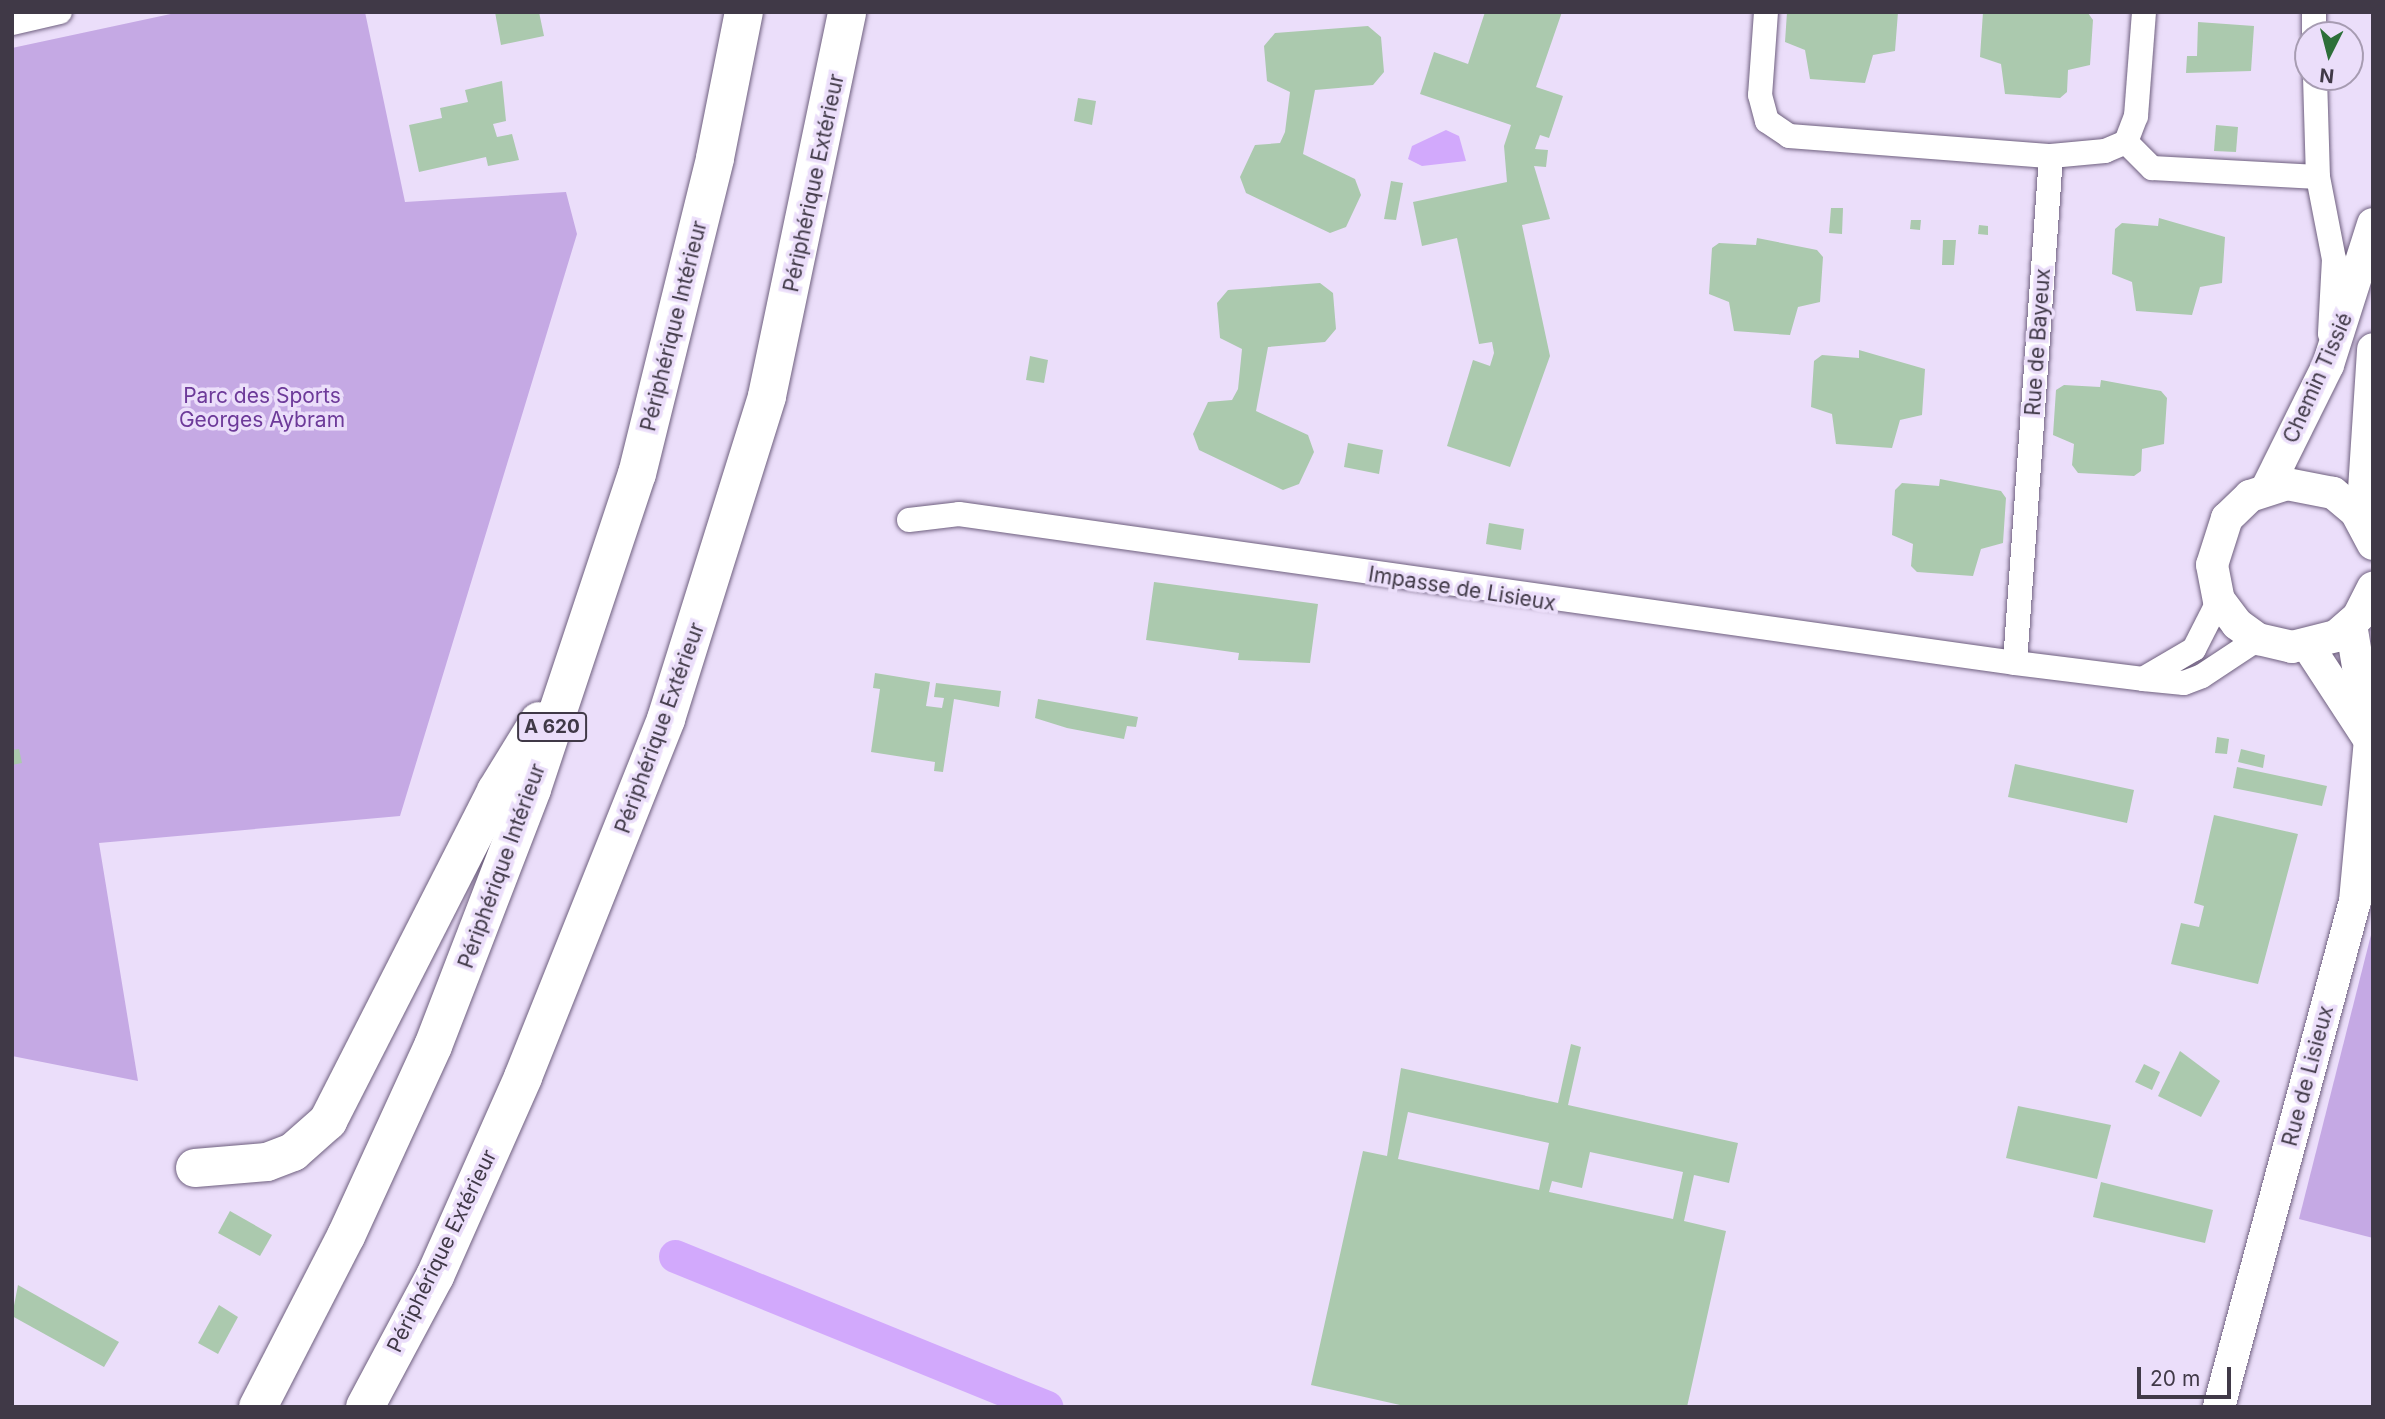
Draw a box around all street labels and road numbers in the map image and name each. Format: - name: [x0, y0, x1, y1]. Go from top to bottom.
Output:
- street label: Périphérique Extérieur: [779, 72, 849, 294]
- street label: Périphérique Intérieur: [636, 218, 712, 434]
- street label: Rue de Bayeux: [2020, 267, 2056, 417]
- street label: Chemin Tissié: [2278, 309, 2358, 447]
- street label: Impasse de Lisieux: [1366, 562, 1558, 616]
- street label: Périphérique Extérieur: [610, 619, 710, 837]
- road number: A 620: [517, 712, 587, 742]
- street label: Périphérique Intérieur: [453, 760, 551, 972]
- street label: Rue de Lisieux: [2277, 1003, 2339, 1149]
- street label: Périphérique Extérieur: [382, 1146, 502, 1356]

